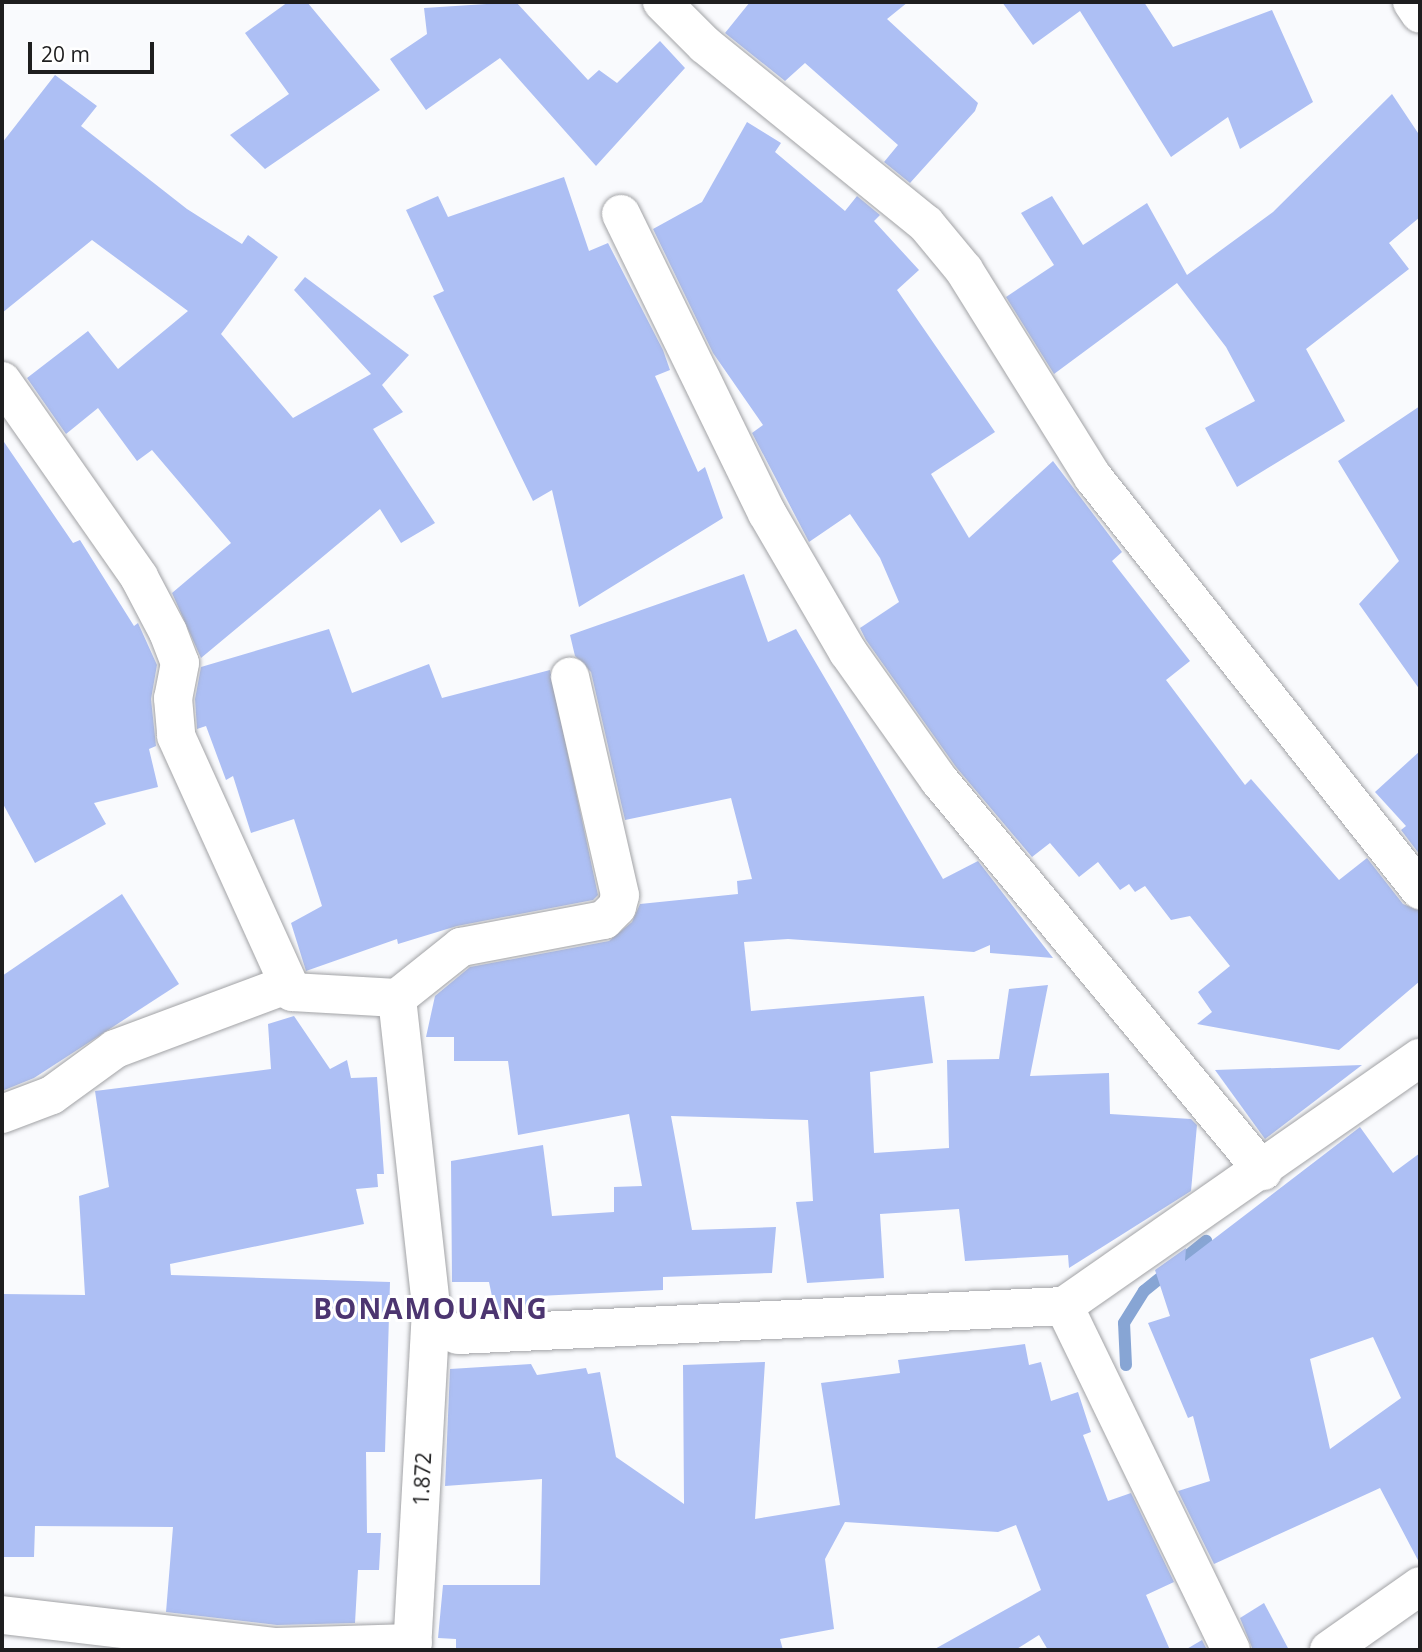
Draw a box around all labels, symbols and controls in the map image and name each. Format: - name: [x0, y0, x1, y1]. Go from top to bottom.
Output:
- scale bar: [32, 28, 158, 72]
- text: 20 m: [41, 40, 90, 68]
- district label: BONAMOUANG: [315, 1291, 547, 1325]
- street label: 1.872: [408, 1452, 436, 1506]

